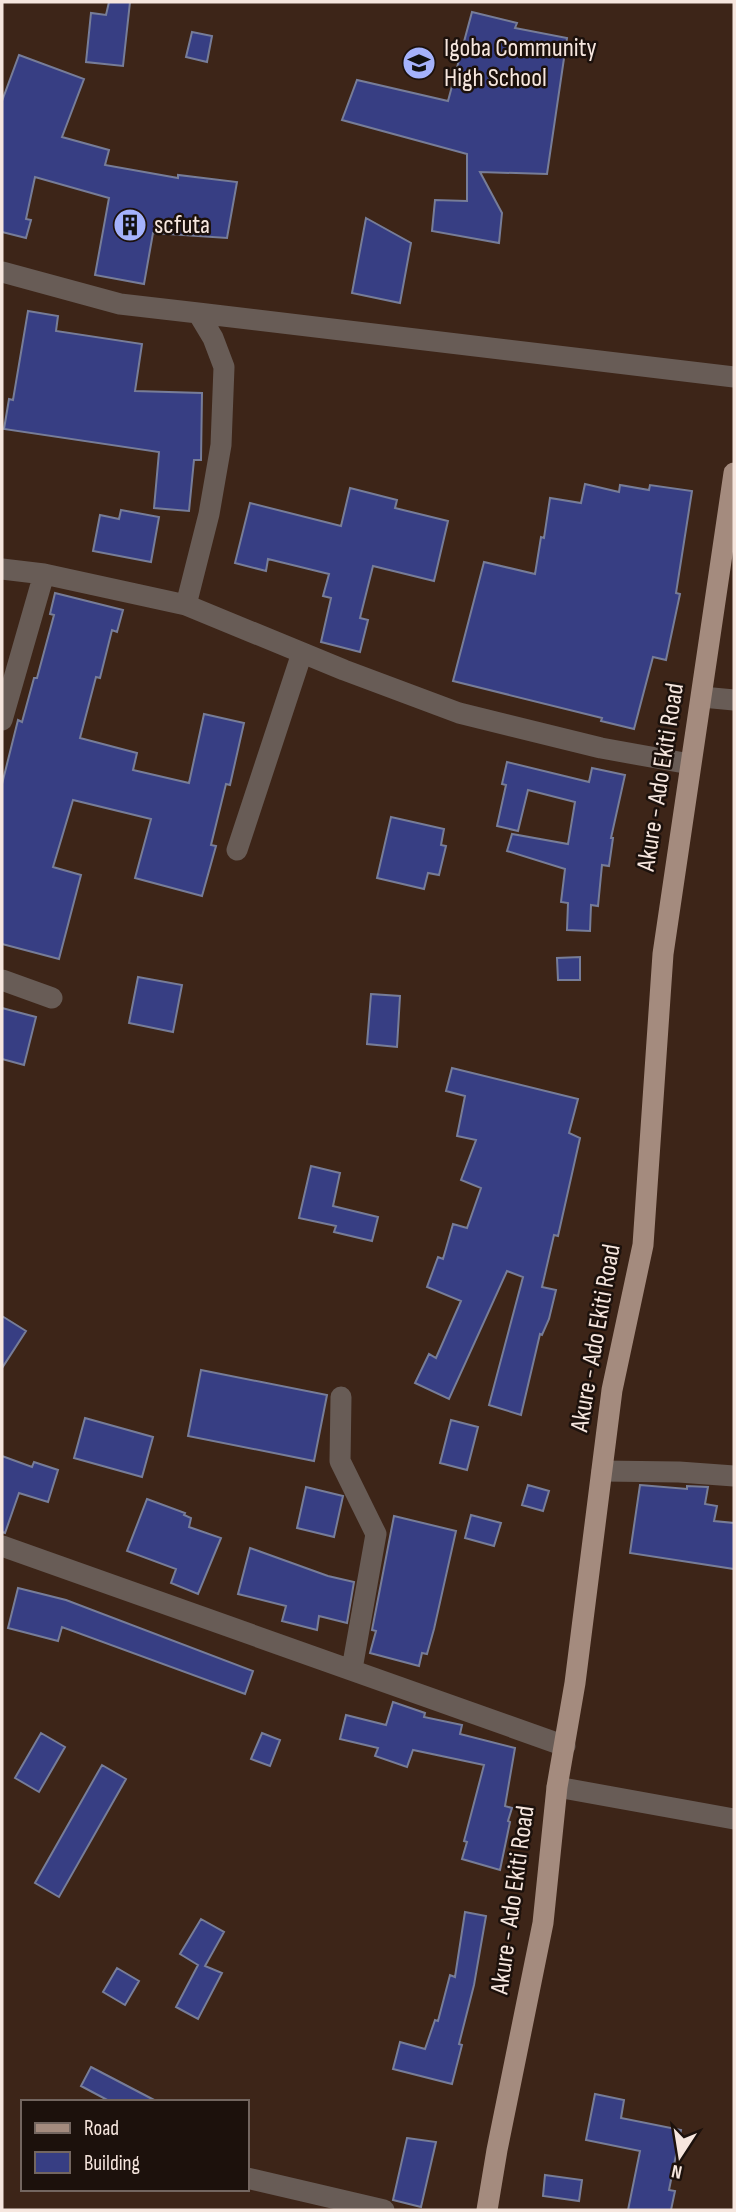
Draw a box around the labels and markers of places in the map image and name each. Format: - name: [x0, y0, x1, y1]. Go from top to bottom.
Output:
- place label: Igoba Community High School: [444, 33, 597, 94]
- school or university icon: Igoba Community High School: [400, 44, 438, 82]
- building icon: scfuta: [111, 206, 149, 244]
- place label: scfuta: [154, 210, 210, 241]

